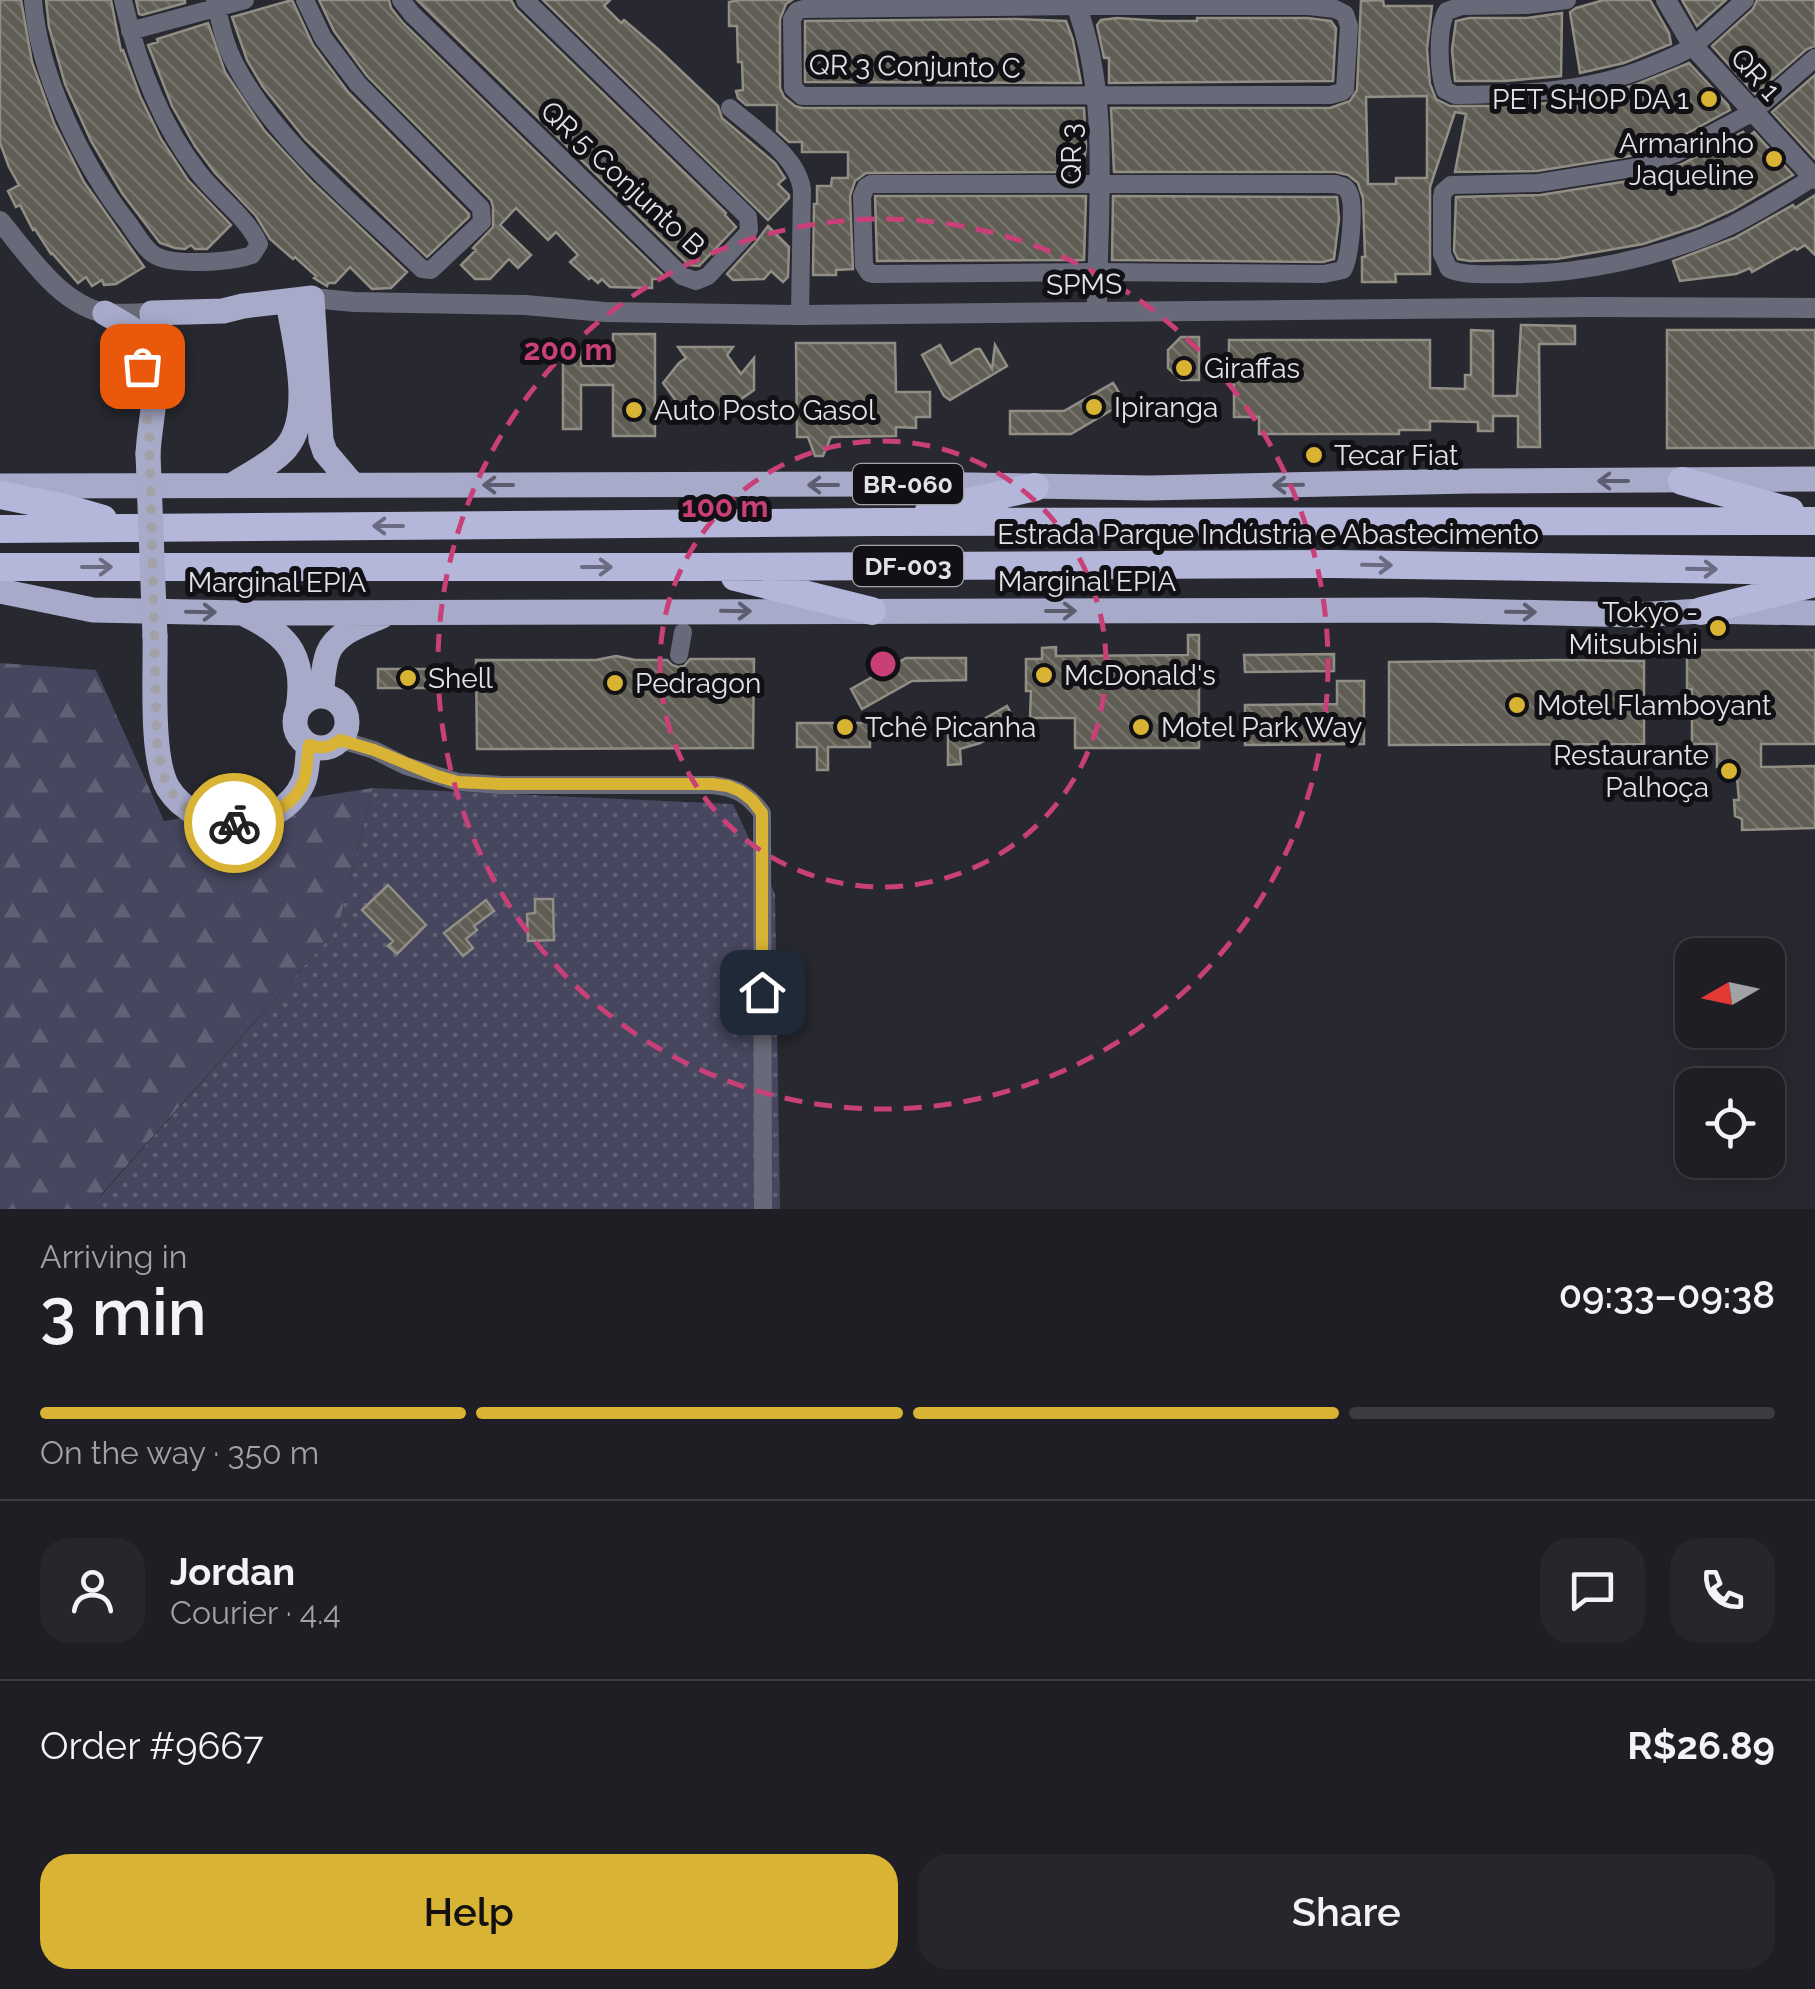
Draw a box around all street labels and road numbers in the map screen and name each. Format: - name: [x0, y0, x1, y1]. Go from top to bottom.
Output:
- street label: QR 1: [1724, 42, 1787, 107]
- street label: QR 3 Conjunto C: [809, 48, 1021, 85]
- street label: QR 5 Conjunto B: [534, 94, 711, 263]
- street label: QR 3: [1055, 123, 1088, 185]
- street label: SPMS: [1046, 267, 1122, 302]
- road number: BR-060: [853, 464, 963, 504]
- street label: Estrada Parque Indústria e Abastecimento: [997, 518, 1539, 551]
- road number: DF-003: [853, 546, 963, 586]
- street label: Marginal EPIA: [998, 565, 1176, 598]
- street label: Marginal EPIA: [188, 566, 366, 599]

